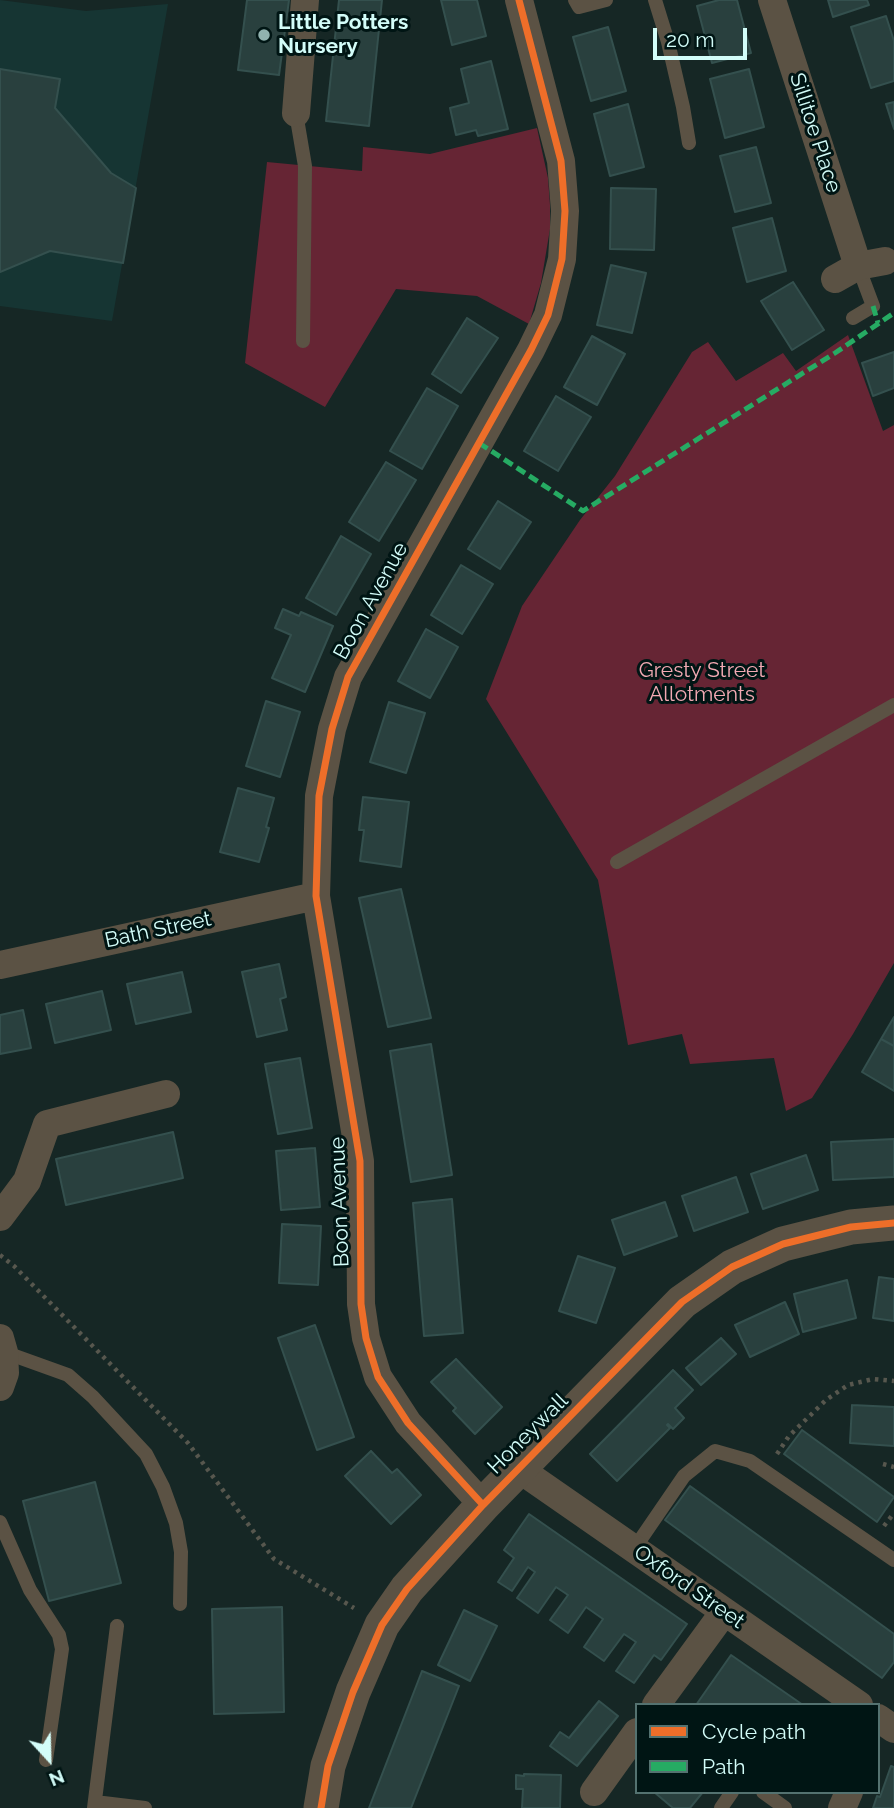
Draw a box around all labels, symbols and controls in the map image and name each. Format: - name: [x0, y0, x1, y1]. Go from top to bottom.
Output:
- place label: Little Potters Nursery: [278, 10, 408, 60]
- scale bar: [656, 14, 750, 58]
- marker: Little Potters Nursery: [256, 27, 272, 43]
- text: 20 m: [666, 27, 714, 52]
- street label: Sillitoe Place: [784, 70, 846, 196]
- street label: Boon Avenue: [328, 538, 414, 664]
- park label: Gresty Street Allotments: [639, 658, 765, 708]
- street label: Bath Street: [102, 906, 214, 954]
- street label: Boon Avenue: [325, 1136, 355, 1268]
- street label: Honeywall: [483, 1389, 573, 1479]
- street label: Oxford Street: [629, 1540, 749, 1634]
- legend: [635, 1703, 880, 1794]
- text: Cycle path: [702, 1719, 806, 1744]
- north arrow: [14, 1724, 84, 1794]
- text: Path: [702, 1754, 746, 1779]
- text: N: [46, 1766, 68, 1791]

